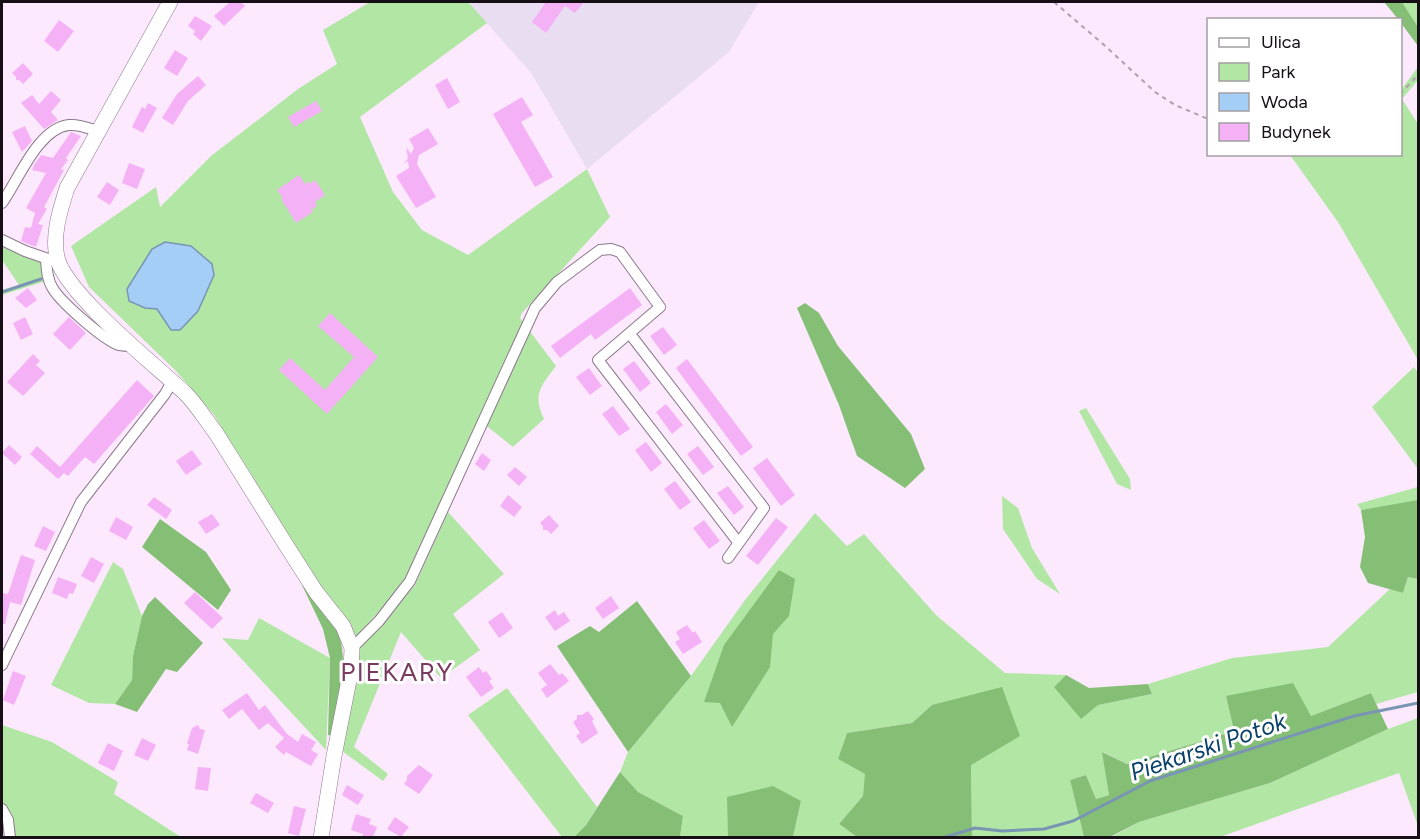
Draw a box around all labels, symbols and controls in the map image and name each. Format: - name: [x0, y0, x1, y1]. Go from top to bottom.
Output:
- legend: [1207, 18, 1402, 156]
- text: Ulica: [1261, 31, 1301, 53]
- text: Park: [1261, 61, 1296, 83]
- text: Woda: [1261, 91, 1308, 113]
- text: Budynek: [1261, 121, 1331, 143]
- district label: PIEKARY: [340, 656, 454, 688]
- water label: Piekarski Potok: [1126, 706, 1291, 787]

